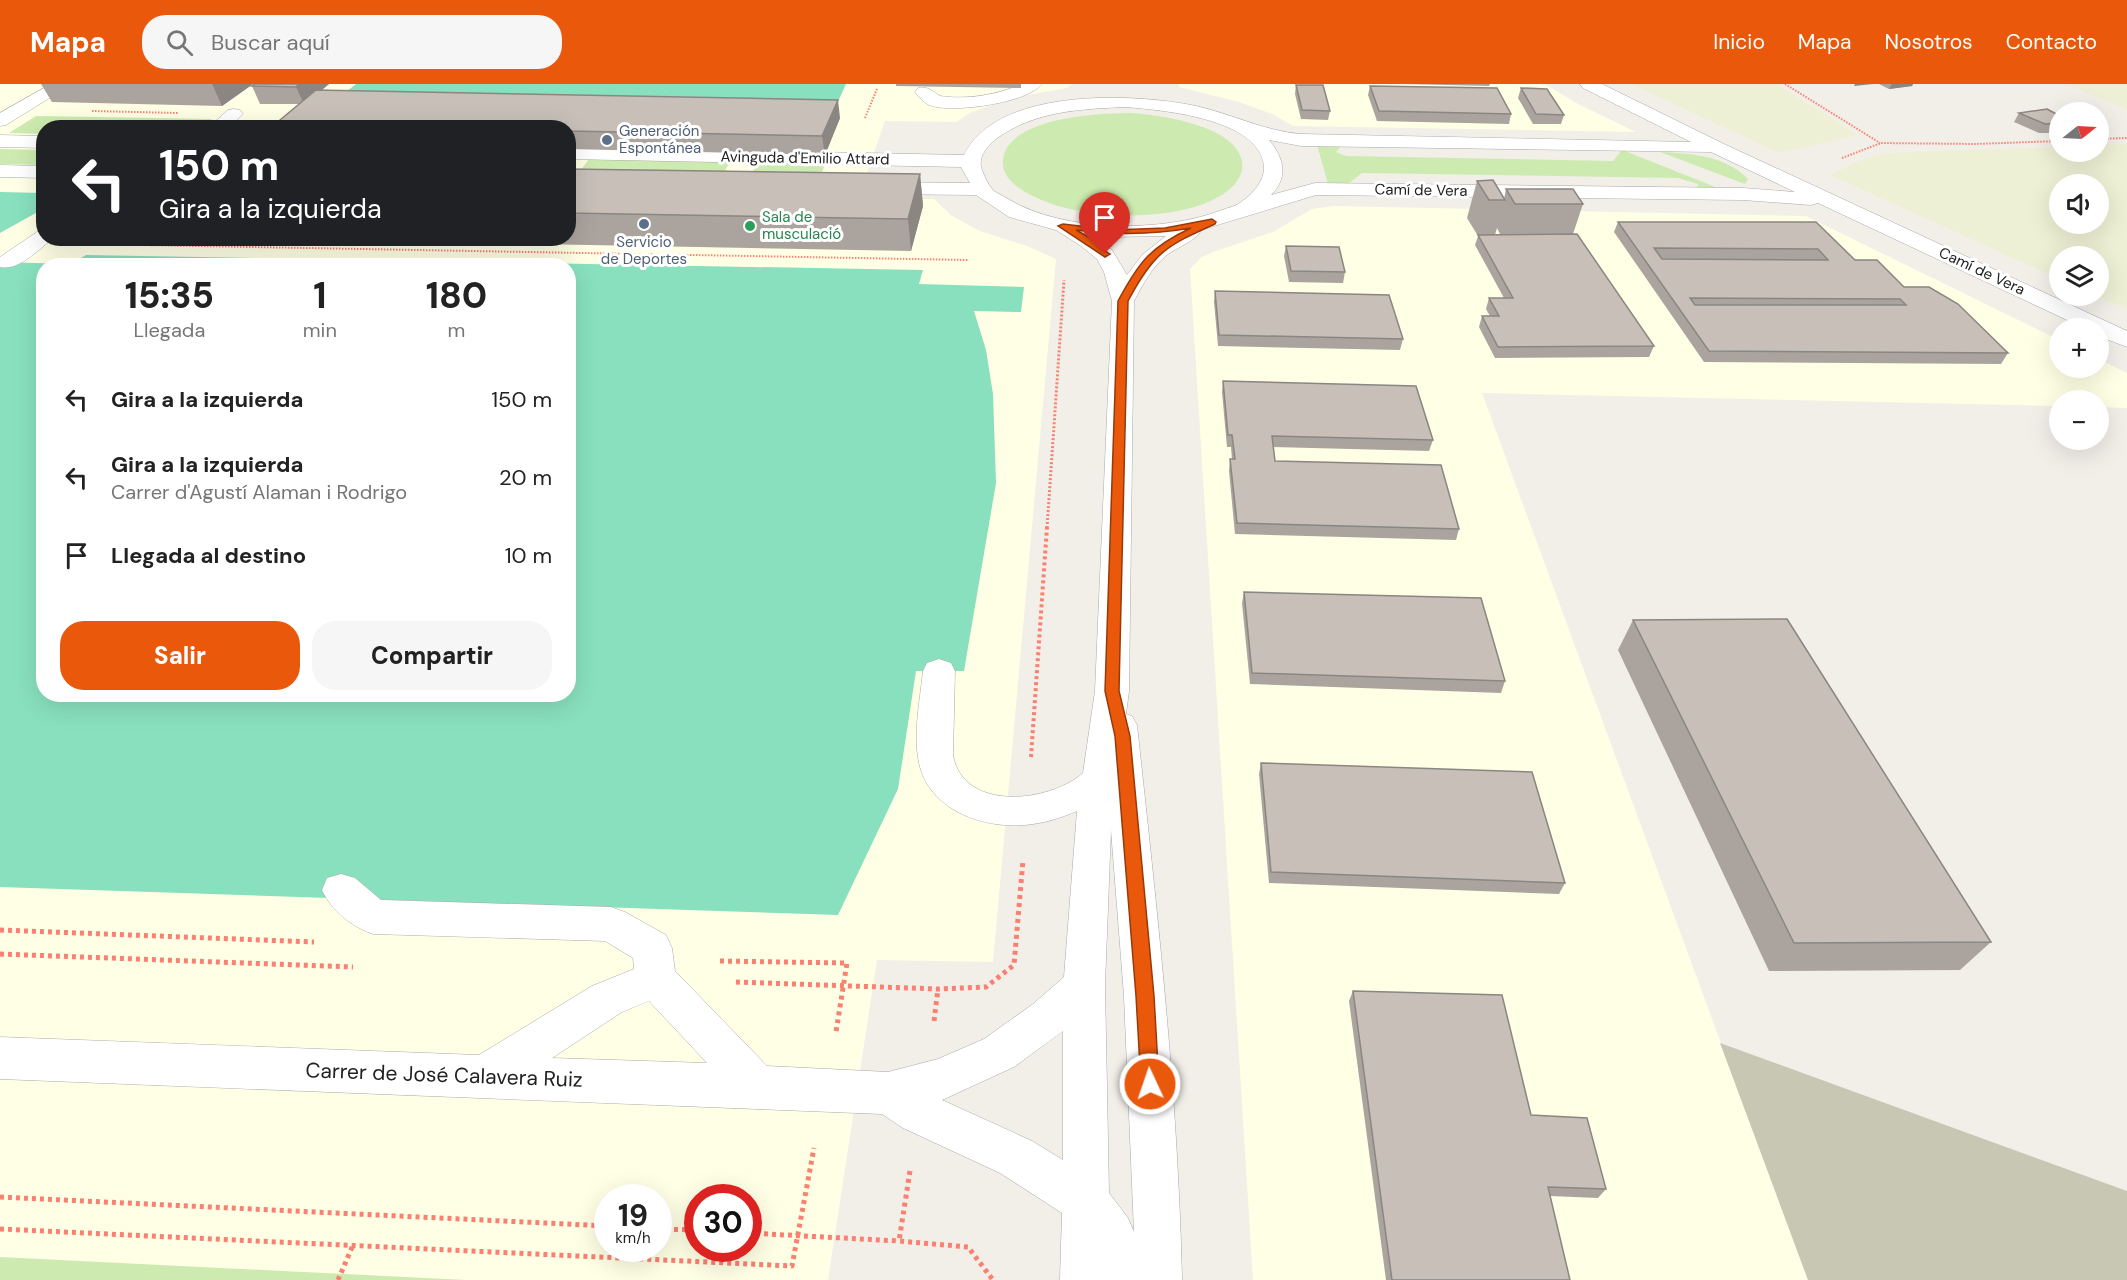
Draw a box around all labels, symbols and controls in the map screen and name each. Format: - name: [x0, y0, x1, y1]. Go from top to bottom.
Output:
- search box: [142, 15, 562, 69]
- text: Mapa: [30, 24, 106, 61]
- icon: search: [163, 26, 196, 59]
- text: Buscar aquí: [211, 28, 330, 57]
- text: Inicio: [1713, 28, 1765, 56]
- text: Mapa: [1798, 28, 1852, 56]
- text: Nosotros: [1885, 28, 1973, 56]
- text: Contacto: [2006, 28, 2097, 56]
- north arrow: [2049, 102, 2109, 162]
- map controls: [2049, 102, 2109, 450]
- place label: Generación Espontánea: [619, 121, 701, 158]
- marker: Generación Espontánea: [600, 133, 614, 147]
- text: 150 m: [159, 138, 279, 193]
- icon: left: [60, 144, 138, 222]
- street label: Avinguda d'Emilio Attard: [720, 147, 890, 169]
- button: sound: [2049, 174, 2109, 234]
- street label: Camí de Vera: [1374, 179, 1468, 201]
- text: Gira a la izquierda: [159, 191, 382, 226]
- pin: [1079, 192, 1130, 254]
- icon: arrive: [1088, 201, 1121, 234]
- place label: Sala de musculació: [762, 207, 841, 244]
- marker: Servicio de Deportes: [637, 217, 651, 231]
- marker: Sala de musculació: [743, 219, 757, 233]
- place label: Servicio de Deportes: [601, 232, 687, 269]
- street label: Camí de Vera: [1936, 242, 2028, 300]
- button: layers: [2049, 246, 2109, 306]
- text: 15:35: [125, 272, 214, 319]
- text: 1: [313, 272, 326, 319]
- text: 180: [426, 272, 487, 319]
- text: Llegada: [134, 317, 205, 343]
- text: min: [303, 317, 337, 343]
- text: m: [448, 317, 465, 343]
- button: +: [2049, 318, 2109, 378]
- icon: left: [60, 383, 93, 416]
- text: Gira a la izquierda: [111, 385, 303, 414]
- text: 150 m: [491, 385, 552, 414]
- button: −: [2049, 390, 2109, 450]
- text: Gira a la izquierda: [111, 450, 303, 479]
- icon: left: [60, 461, 93, 494]
- text: 20 m: [499, 463, 552, 492]
- text: Carrer d'Agustí Alaman i Rodrigo: [111, 479, 407, 505]
- icon: arrive: [60, 539, 93, 572]
- text: Llegada al destino: [111, 541, 306, 570]
- text: 10 m: [505, 541, 552, 570]
- button: Salir: [60, 621, 300, 690]
- button: Compartir: [312, 621, 552, 690]
- position arrow: [1118, 1052, 1182, 1116]
- street label: Carrer de José Calavera Ruiz: [305, 1056, 583, 1094]
- speed limit sign: 30: [684, 1184, 762, 1262]
- text: 19: [618, 1196, 648, 1235]
- text: km/h: [615, 1228, 651, 1248]

